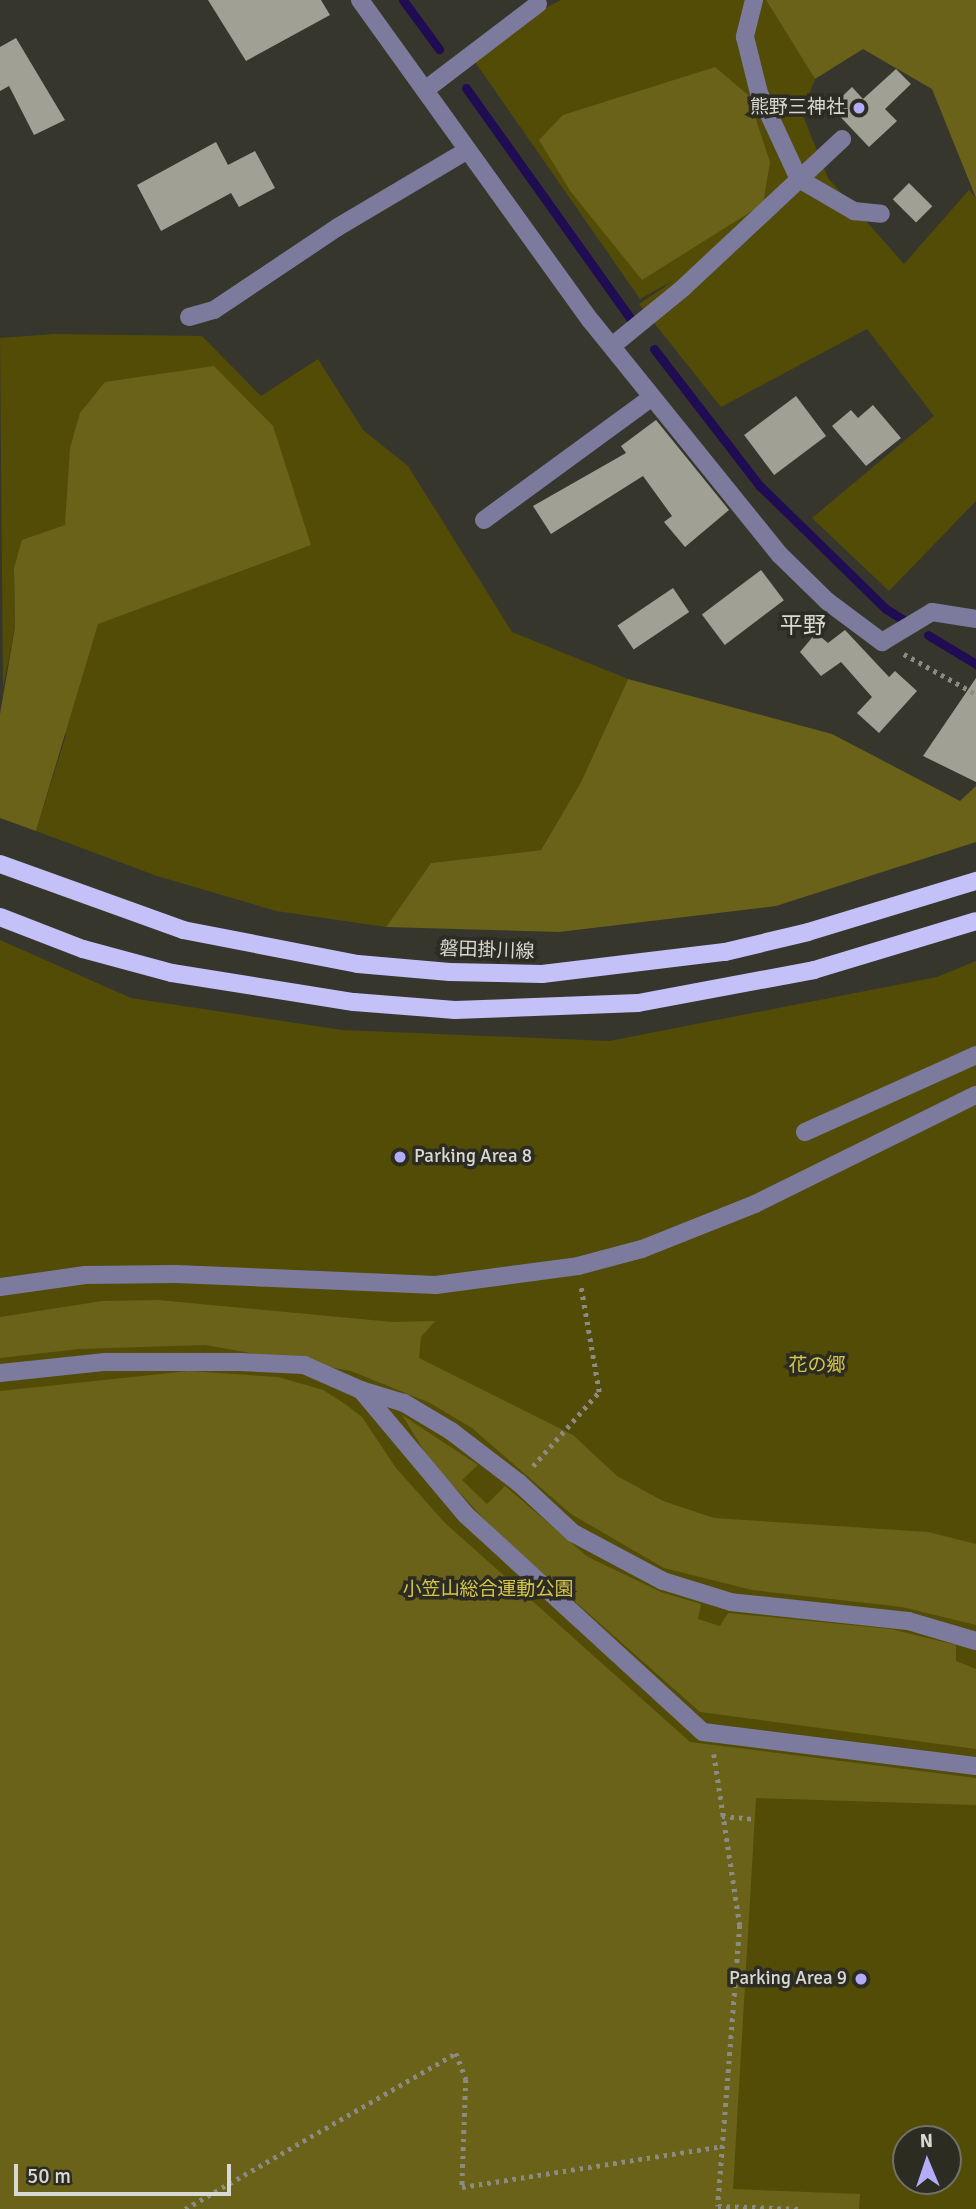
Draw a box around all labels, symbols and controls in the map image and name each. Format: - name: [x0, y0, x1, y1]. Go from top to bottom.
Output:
- place label: 熊野三神社: [750, 97, 845, 119]
- marker: 熊野三神社: [851, 100, 867, 116]
- district label: 平野: [780, 612, 826, 640]
- street label: 磐田掛川線: [439, 938, 535, 964]
- place label: Parking Area 8: [414, 1146, 532, 1168]
- marker: Parking Area 8: [392, 1149, 408, 1165]
- park label: 花の郷: [789, 1355, 845, 1377]
- park label: 小笠山総合運動公園: [403, 1579, 573, 1601]
- place label: Parking Area 9: [729, 1968, 847, 1990]
- marker: Parking Area 9: [853, 1971, 869, 1987]
- north arrow: [892, 2125, 962, 2195]
- text: N: [919, 2129, 933, 2153]
- scale bar: [18, 2150, 234, 2194]
- text: 50 m: [27, 2163, 71, 2189]

